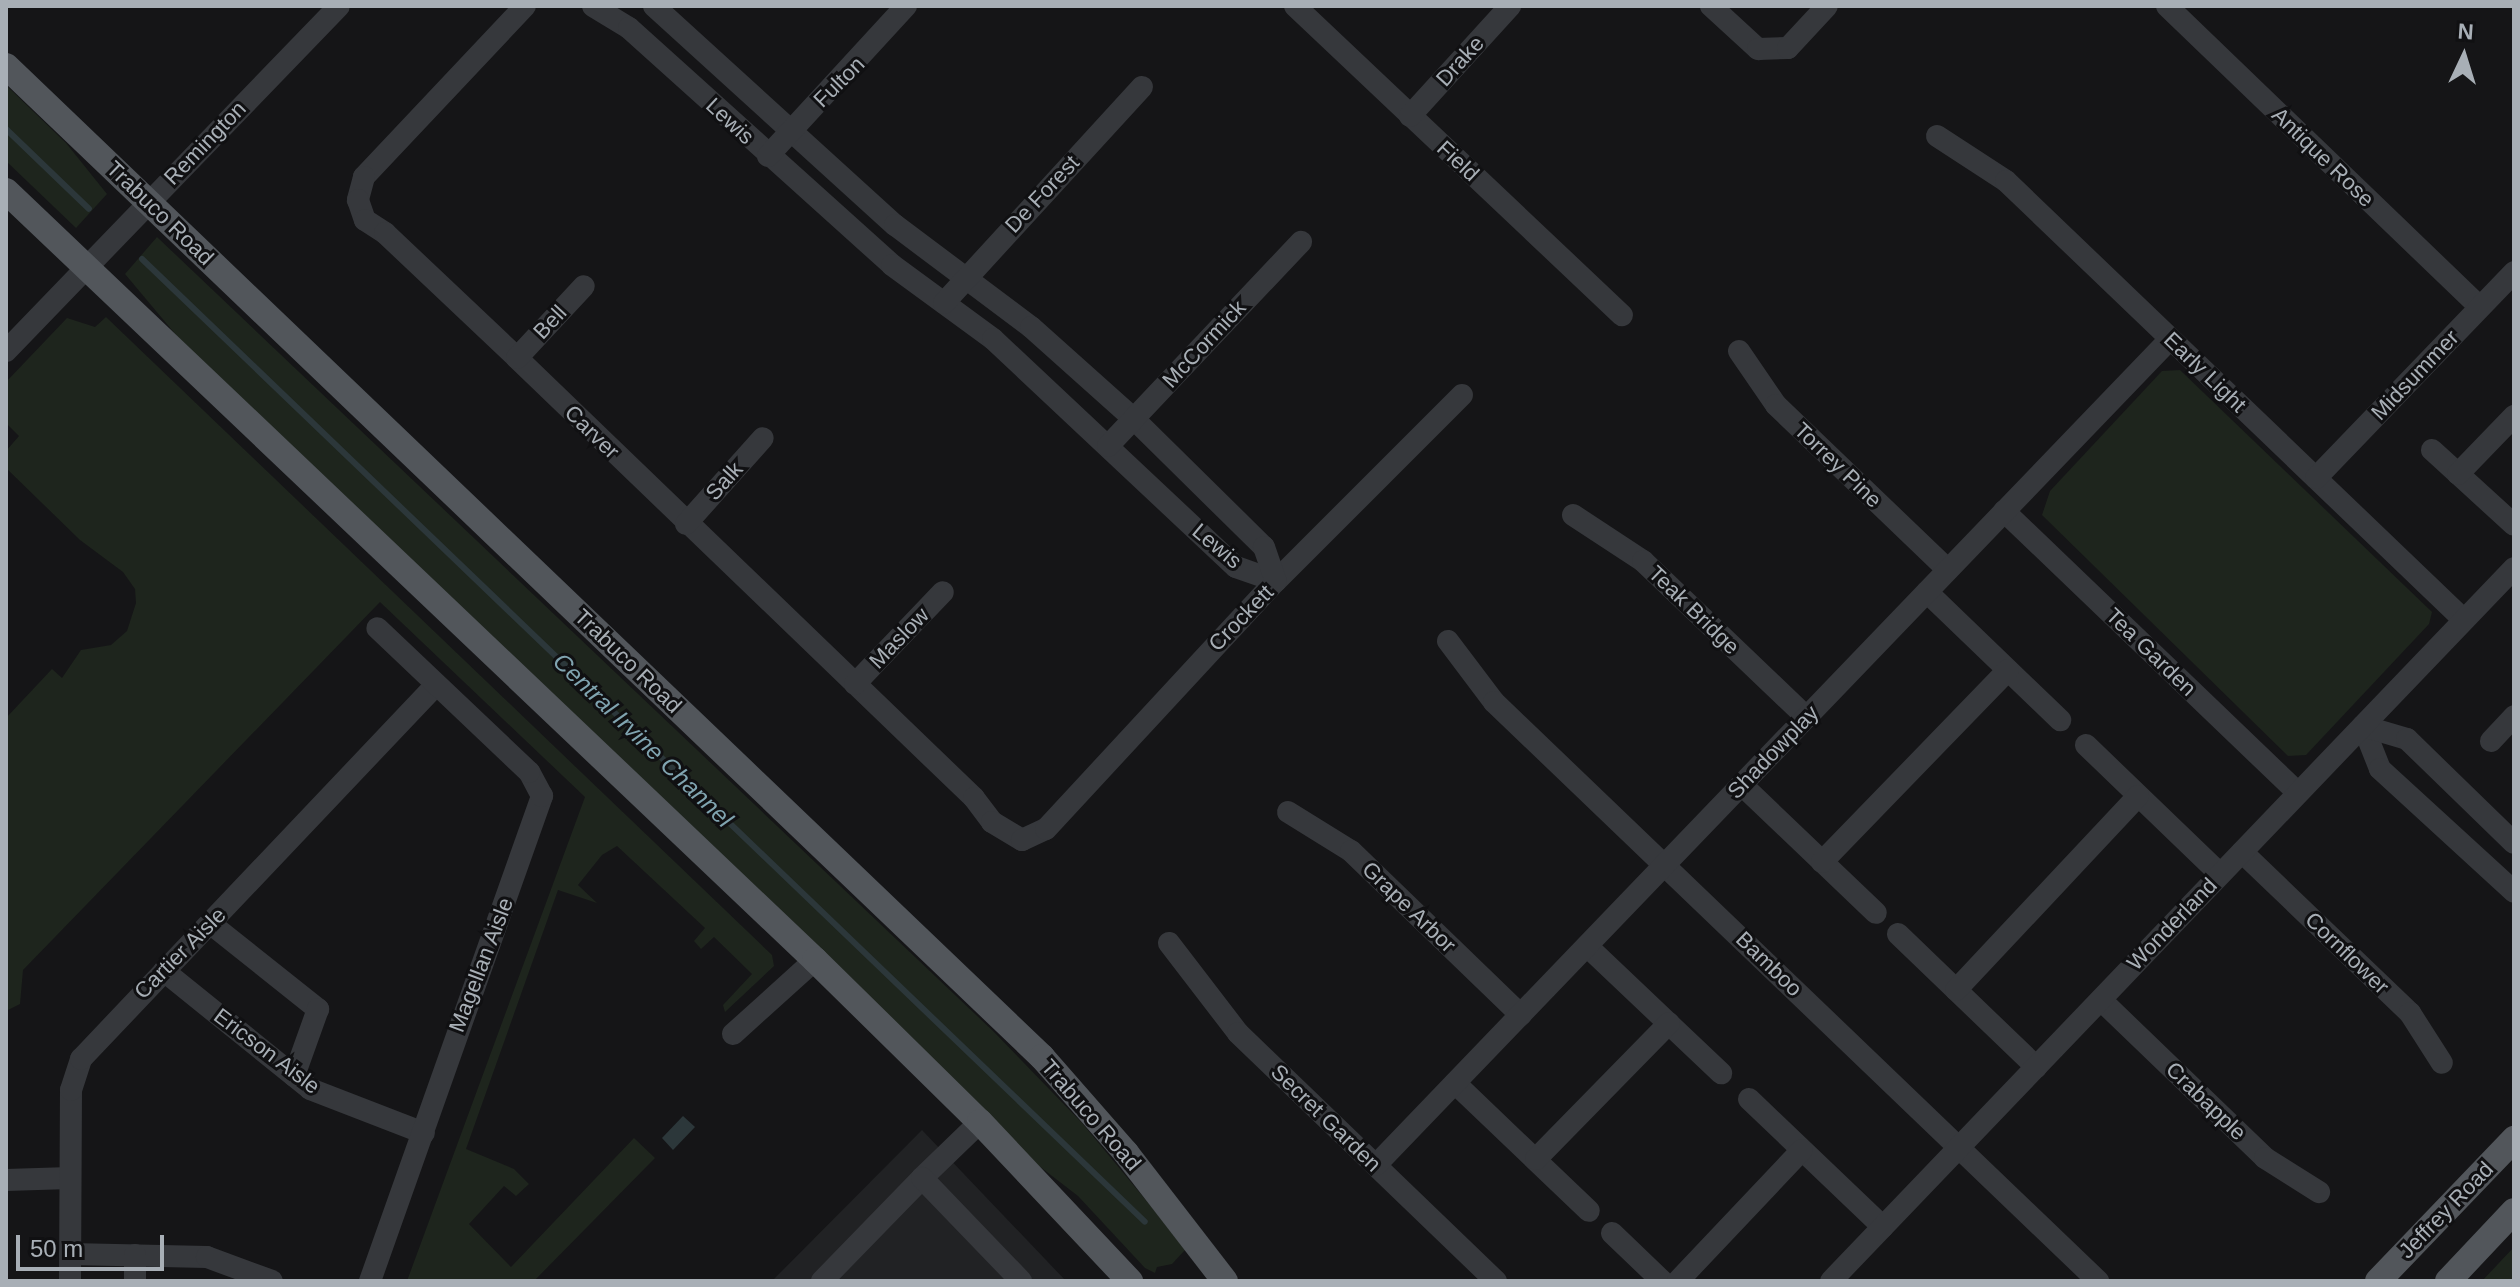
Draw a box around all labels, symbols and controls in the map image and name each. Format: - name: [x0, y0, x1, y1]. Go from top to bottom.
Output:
- north arrow: [2424, 16, 2504, 96]
- text: N: [2457, 19, 2474, 45]
- street label: Drake: [1431, 30, 1489, 92]
- street label: Fulton: [808, 51, 870, 113]
- street label: Lewis: [700, 92, 760, 150]
- street label: Remington: [159, 96, 251, 190]
- street label: Antique Rose: [2266, 102, 2380, 212]
- street label: Field: [1432, 135, 1484, 187]
- street label: De Forest: [999, 150, 1085, 238]
- street label: Trabuco Road: [101, 155, 219, 271]
- street label: McCormick: [1157, 295, 1251, 393]
- street label: Bell: [528, 300, 572, 344]
- street label: Midsummer: [2366, 325, 2464, 425]
- street label: Early Light: [2158, 326, 2252, 418]
- street label: Carver: [559, 400, 625, 464]
- street label: Torrey Pine: [1789, 417, 1887, 513]
- street label: Salk: [700, 456, 748, 506]
- street label: Lewis: [1187, 518, 1247, 574]
- street label: Teak Bridge: [1643, 560, 1745, 660]
- street label: Crockett: [1203, 579, 1279, 657]
- street label: Maslow: [864, 602, 934, 674]
- street label: Trabuco Road: [569, 603, 687, 719]
- street label: Tea Garden: [2100, 603, 2202, 701]
- water label: Central Irvine Channel: [547, 647, 739, 833]
- street label: Shadowplay: [1722, 700, 1824, 804]
- street label: Grape Arbor: [1356, 855, 1462, 959]
- street label: Wonderland: [2121, 872, 2223, 976]
- street label: Magellan Aisle: [443, 893, 519, 1037]
- street label: Cartier Aisle: [128, 901, 232, 1005]
- street label: Cornflower: [2300, 907, 2394, 999]
- street label: Bamboo: [1730, 926, 1808, 1002]
- street label: Ericson Aisle: [208, 1002, 326, 1100]
- street label: Trabuco Road: [1036, 1054, 1146, 1176]
- street label: Crabapple: [2160, 1056, 2252, 1146]
- street label: Secret Garden: [1265, 1059, 1387, 1177]
- street label: Jeffrey Road: [2393, 1156, 2499, 1264]
- scale bar: [20, 1219, 168, 1269]
- text: 50 m: [30, 1235, 83, 1262]

